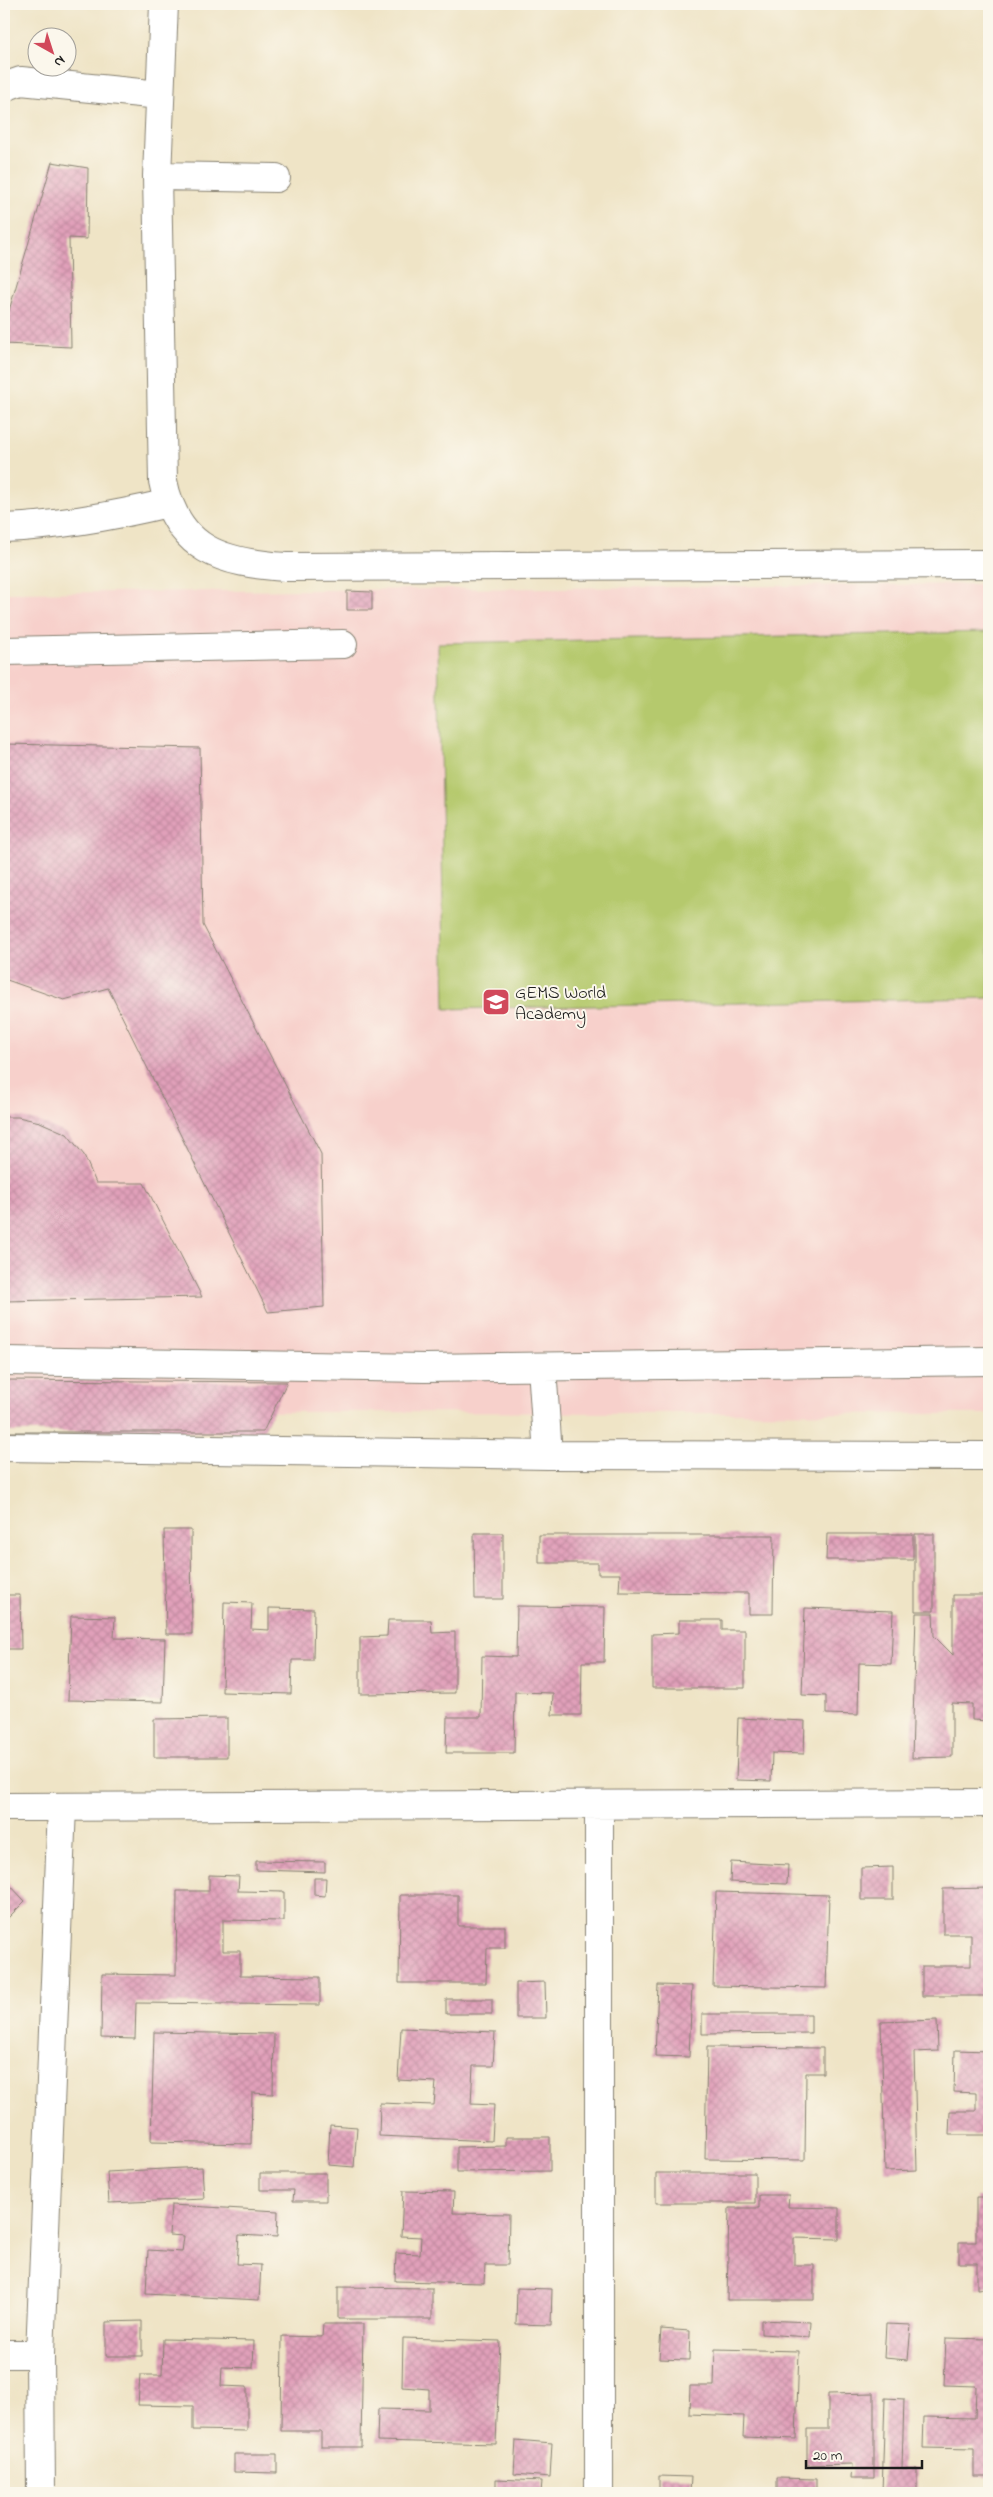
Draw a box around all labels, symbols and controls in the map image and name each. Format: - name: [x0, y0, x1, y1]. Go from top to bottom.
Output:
- north arrow: [28, 28, 78, 78]
- text: N: [49, 50, 70, 72]
- place label: GEMS World Academy: [515, 981, 606, 1028]
- school or university icon: GEMS World Academy: [481, 987, 511, 1017]
- scale bar: [806, 2437, 922, 2469]
- text: 20 m: [813, 2445, 843, 2467]

